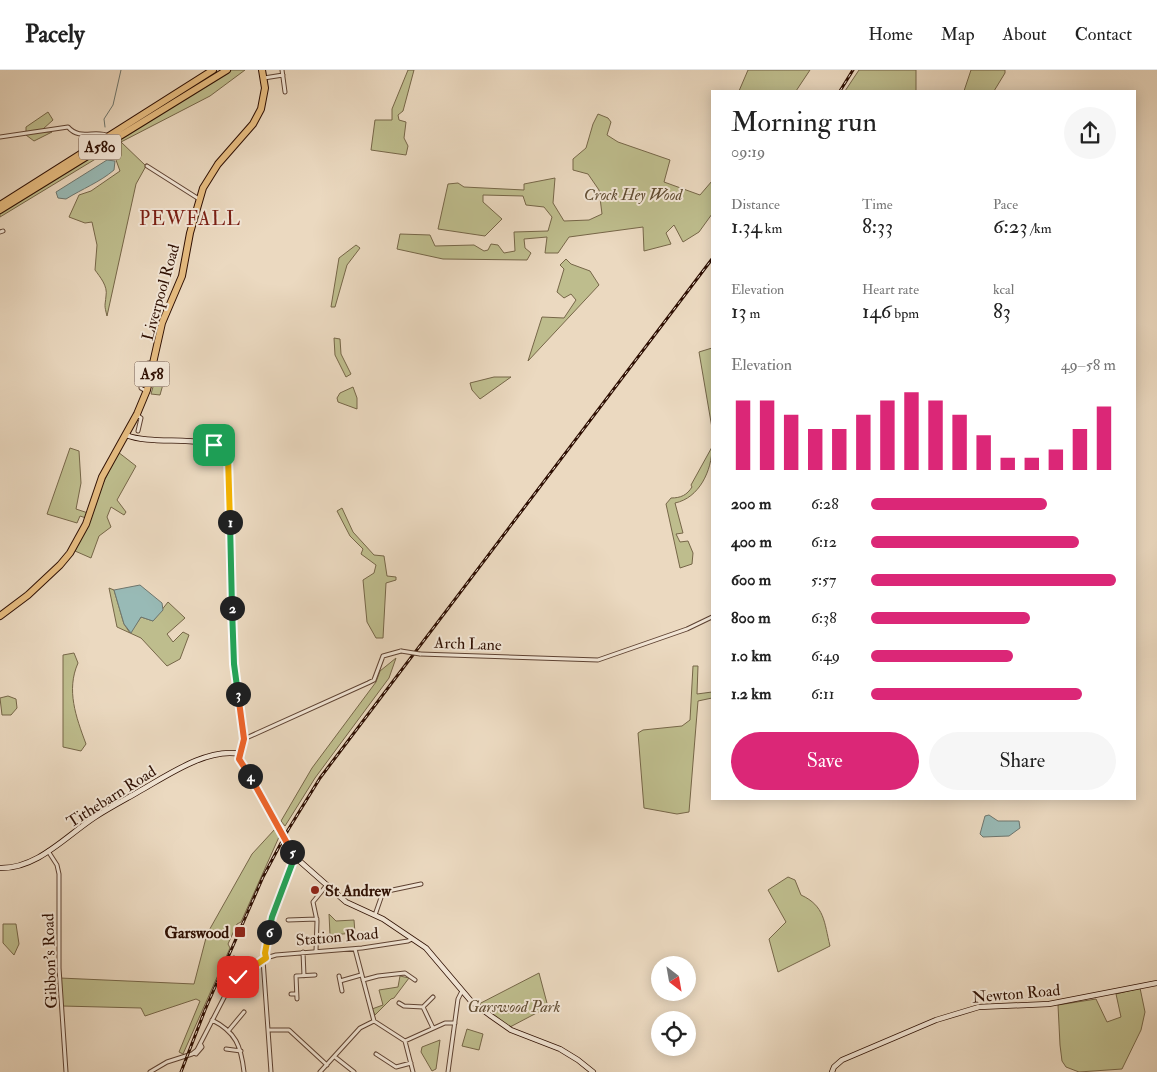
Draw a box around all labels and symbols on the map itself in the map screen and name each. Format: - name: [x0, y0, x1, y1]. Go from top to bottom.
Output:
- road number: A580: [79, 134, 121, 160]
- park label: Crock Hey Wood: [584, 185, 683, 205]
- district label: PEWFALL: [139, 207, 241, 231]
- street label: Liverpool Road: [138, 242, 185, 343]
- road number: A58: [134, 362, 170, 386]
- pin: [193, 424, 235, 466]
- pin: 1: [218, 510, 242, 534]
- pin: 2: [220, 596, 244, 620]
- street label: Arch Lane: [433, 633, 502, 655]
- pin: 3: [226, 682, 250, 706]
- street label: Tithebarn Road: [63, 761, 160, 832]
- pin: 4: [238, 764, 262, 788]
- pin: 5: [280, 840, 304, 864]
- place label: St Andrew: [325, 881, 392, 901]
- marker: St Andrew: [309, 884, 321, 896]
- street label: Gibbon's Road: [38, 913, 62, 1009]
- pin: 6: [256, 920, 282, 944]
- place label: Garswood: [164, 923, 229, 943]
- street label: Station Road: [295, 923, 379, 951]
- marker: Garswood: [233, 925, 247, 939]
- pin: [217, 956, 259, 998]
- north arrow: [651, 956, 696, 1001]
- street label: Newton Road: [971, 980, 1061, 1008]
- park label: Garswood Park: [468, 997, 561, 1017]

